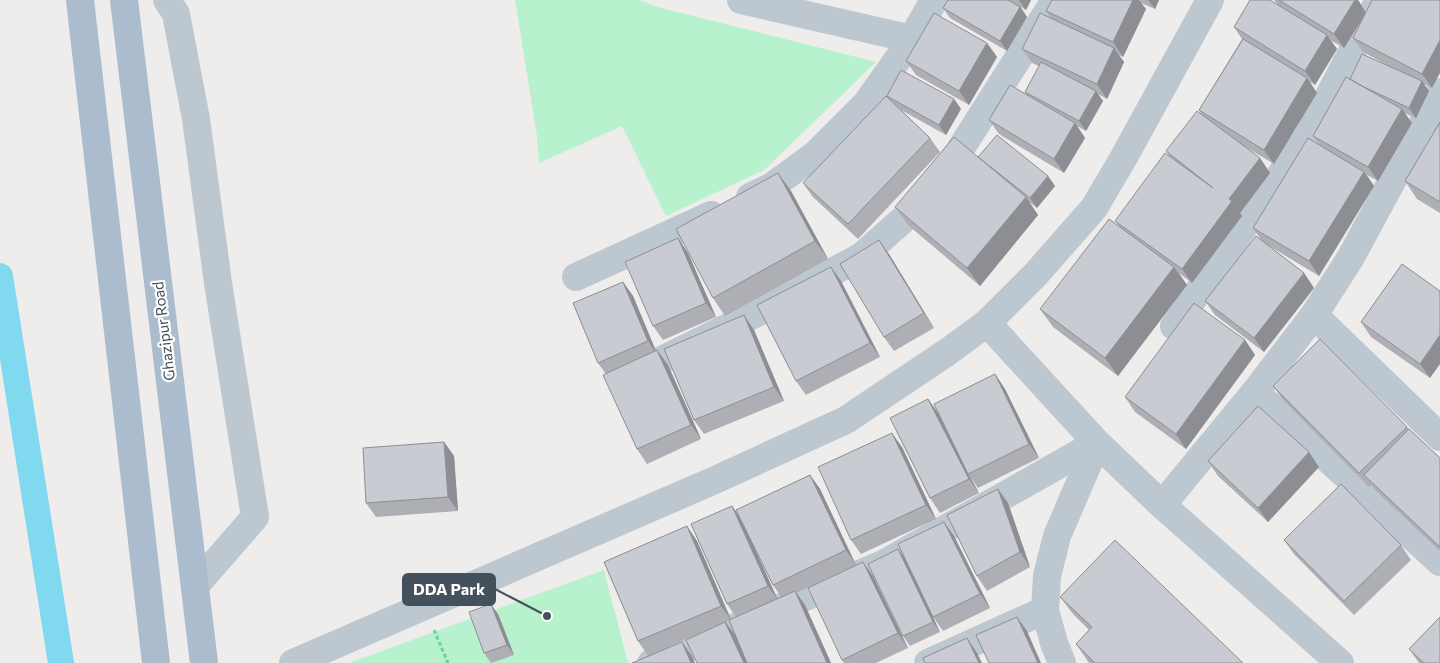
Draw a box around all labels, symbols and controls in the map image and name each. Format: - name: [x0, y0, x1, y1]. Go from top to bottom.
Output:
- street label: Ghazipur Road: [148, 280, 178, 382]
- callout: DDA Park: [403, 574, 495, 605]
- text: DDA Park: [413, 579, 486, 598]

